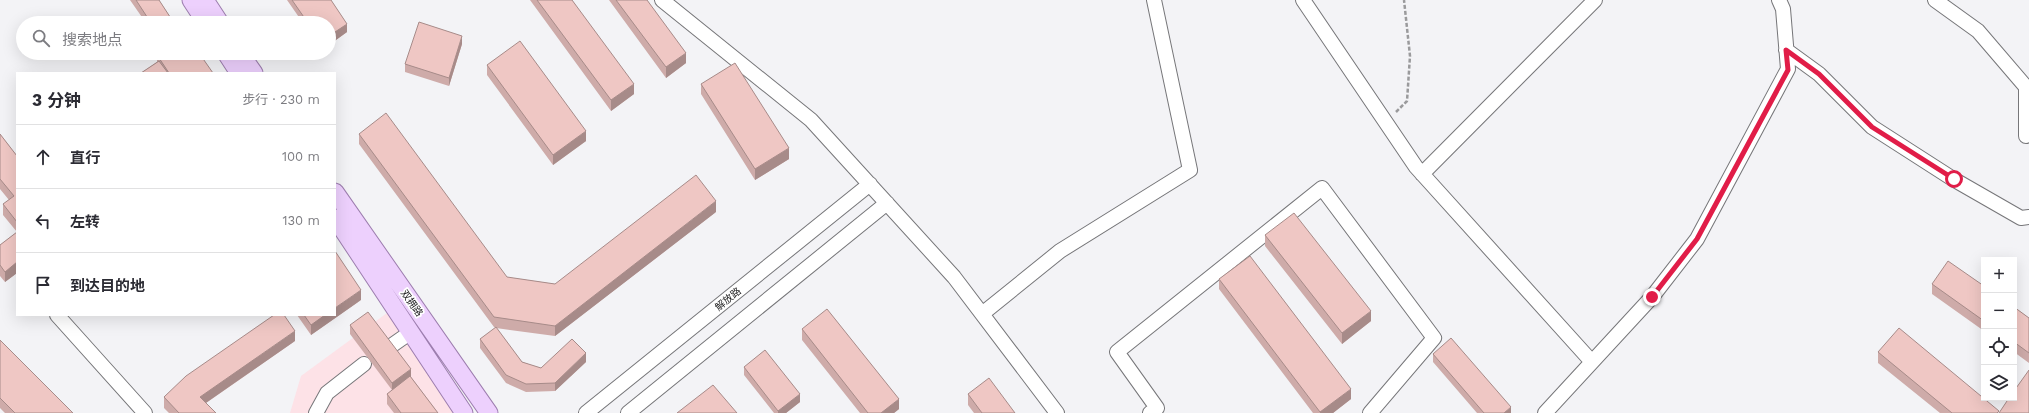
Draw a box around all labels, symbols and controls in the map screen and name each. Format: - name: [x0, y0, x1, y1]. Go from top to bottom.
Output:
- search box: [16, 16, 336, 60]
- icon: search: [30, 27, 52, 49]
- text: 搜索地点: [62, 31, 122, 49]
- text: 3 分钟: [32, 90, 81, 110]
- text: 步行 · 230 m: [242, 92, 320, 107]
- icon: ahead: [32, 146, 54, 168]
- text: 直行: [70, 149, 100, 167]
- text: 100 m: [282, 149, 320, 164]
- route start: [1945, 170, 1963, 188]
- icon: left: [32, 210, 54, 232]
- text: 左转: [70, 213, 100, 231]
- text: 130 m: [282, 213, 320, 228]
- map controls: [1981, 257, 2017, 401]
- button: +: [1981, 257, 2017, 293]
- icon: arrive: [32, 274, 54, 296]
- text: 到达目的地: [70, 277, 145, 295]
- street label: 解放路: [713, 285, 743, 313]
- street label: 双拥路: [399, 288, 425, 318]
- route end: [1643, 288, 1661, 306]
- button: −: [1981, 293, 2017, 329]
- button: locate: [1981, 329, 2017, 365]
- button: layers: [1981, 365, 2017, 401]

